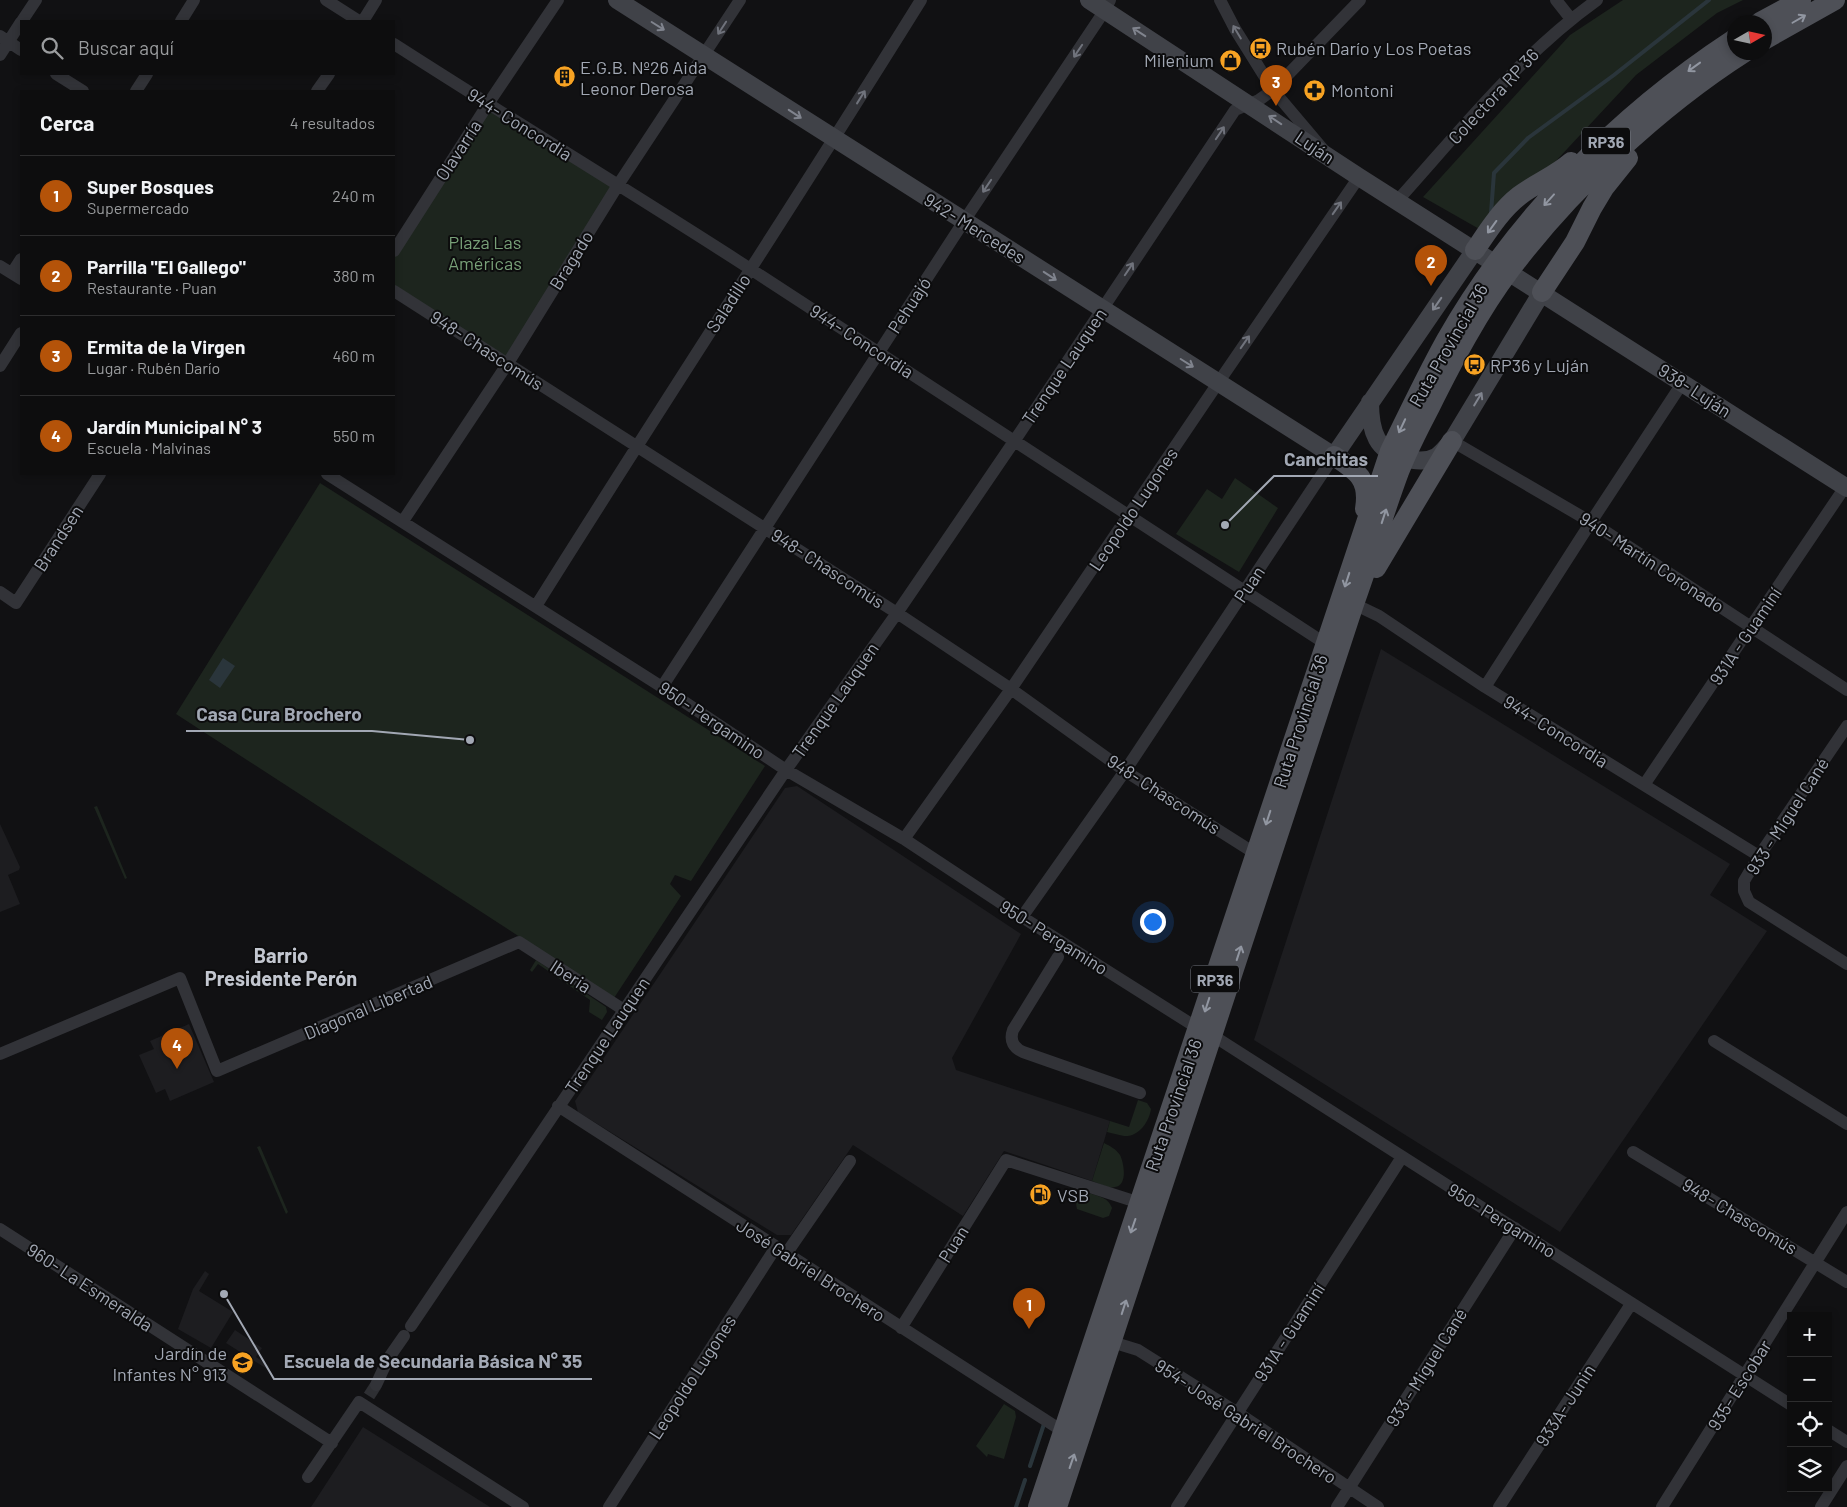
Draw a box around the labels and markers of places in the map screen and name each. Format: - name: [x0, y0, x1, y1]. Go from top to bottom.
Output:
- bus stop icon: Rubén Darío y Los Poetas: [1248, 36, 1272, 60]
- place label: Rubén Darío y Los Poetas: [1276, 37, 1471, 59]
- shop icon: Milenium: [1218, 48, 1242, 72]
- place label: Milenium: [1144, 49, 1214, 71]
- place label: E.G.B. Nº26 Aida Leonor Derosa: [580, 56, 707, 99]
- building icon: E.G.B. Nº26 Aida Leonor Derosa: [552, 65, 576, 89]
- pin: 3: [1260, 65, 1292, 106]
- pharmacy icon: Montoni: [1303, 78, 1327, 102]
- place label: Montoni: [1331, 79, 1394, 101]
- pin: 2: [1415, 245, 1447, 286]
- bus stop icon: RP36 y Luján: [1462, 353, 1486, 377]
- place label: RP36 y Luján: [1490, 354, 1589, 376]
- callout: Canchitas: [1274, 442, 1378, 476]
- callout: Casa Cura Brochero: [186, 697, 372, 731]
- pin: 4: [161, 1028, 193, 1069]
- fuel station icon: VSB: [1029, 1183, 1053, 1207]
- place label: VSB: [1057, 1184, 1089, 1206]
- pin: 1: [1013, 1288, 1045, 1329]
- place label: Jardín de Infantes N° 913: [112, 1342, 227, 1385]
- callout: Escuela de Secundaria Básica N° 35: [274, 1345, 592, 1379]
- school or university icon: Jardín de Infantes N° 913: [231, 1351, 255, 1375]

